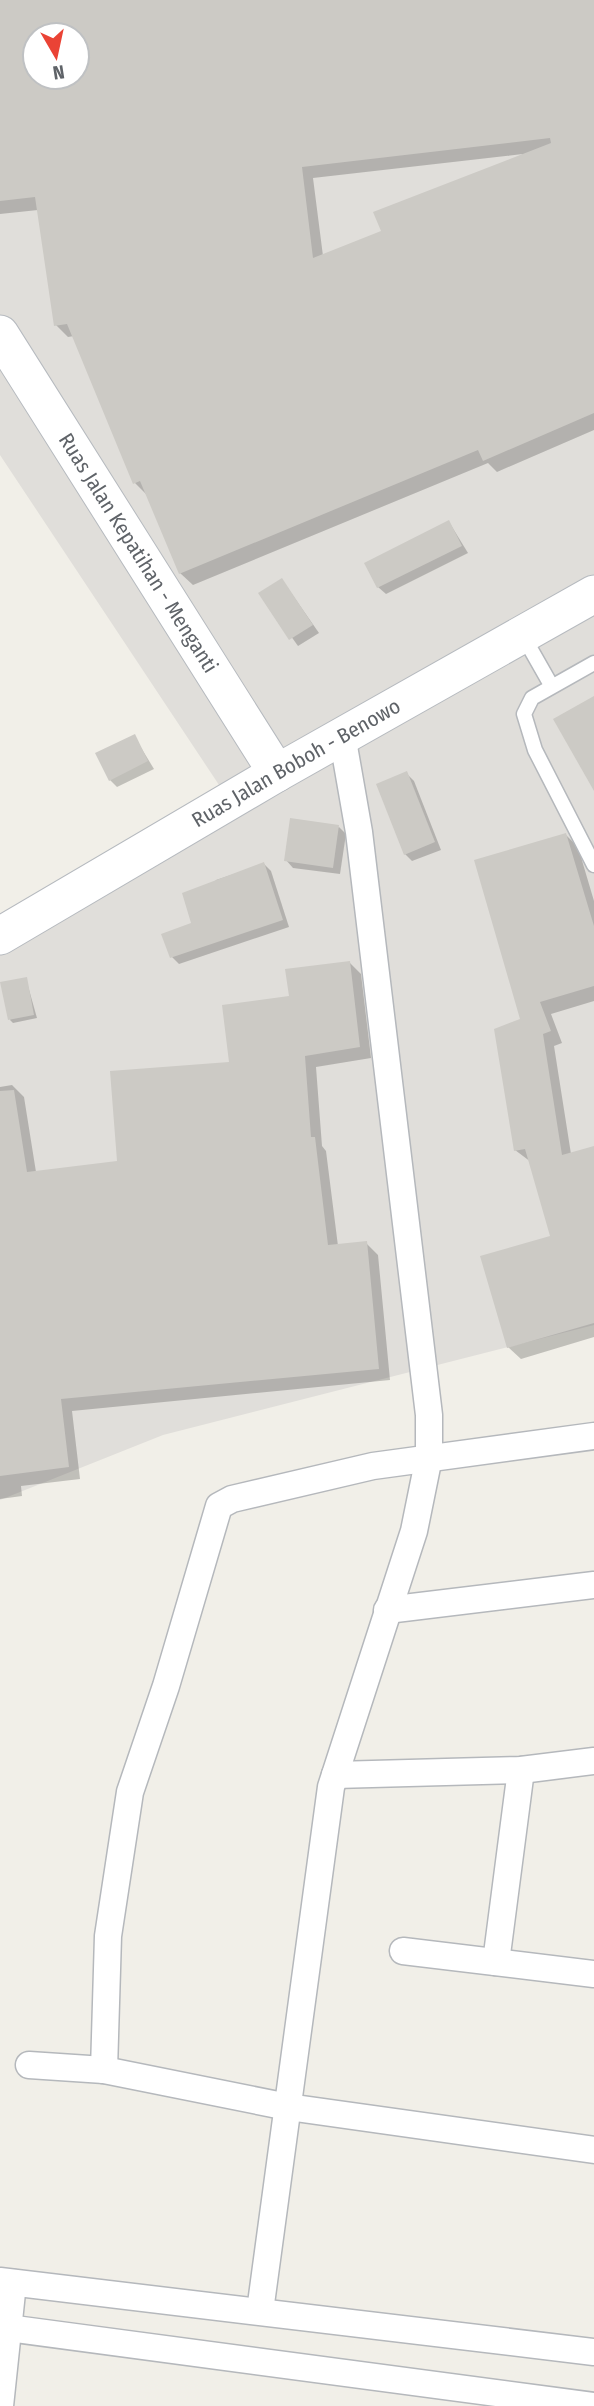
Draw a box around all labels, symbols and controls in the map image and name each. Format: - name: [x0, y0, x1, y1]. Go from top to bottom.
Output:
- north arrow: [21, 21, 91, 91]
- text: N: [51, 60, 66, 85]
- street label: Ruas Jalan Kepatihan - Menganti: [53, 428, 223, 678]
- street label: Ruas Jalan Boboh - Benowo: [187, 693, 405, 833]

